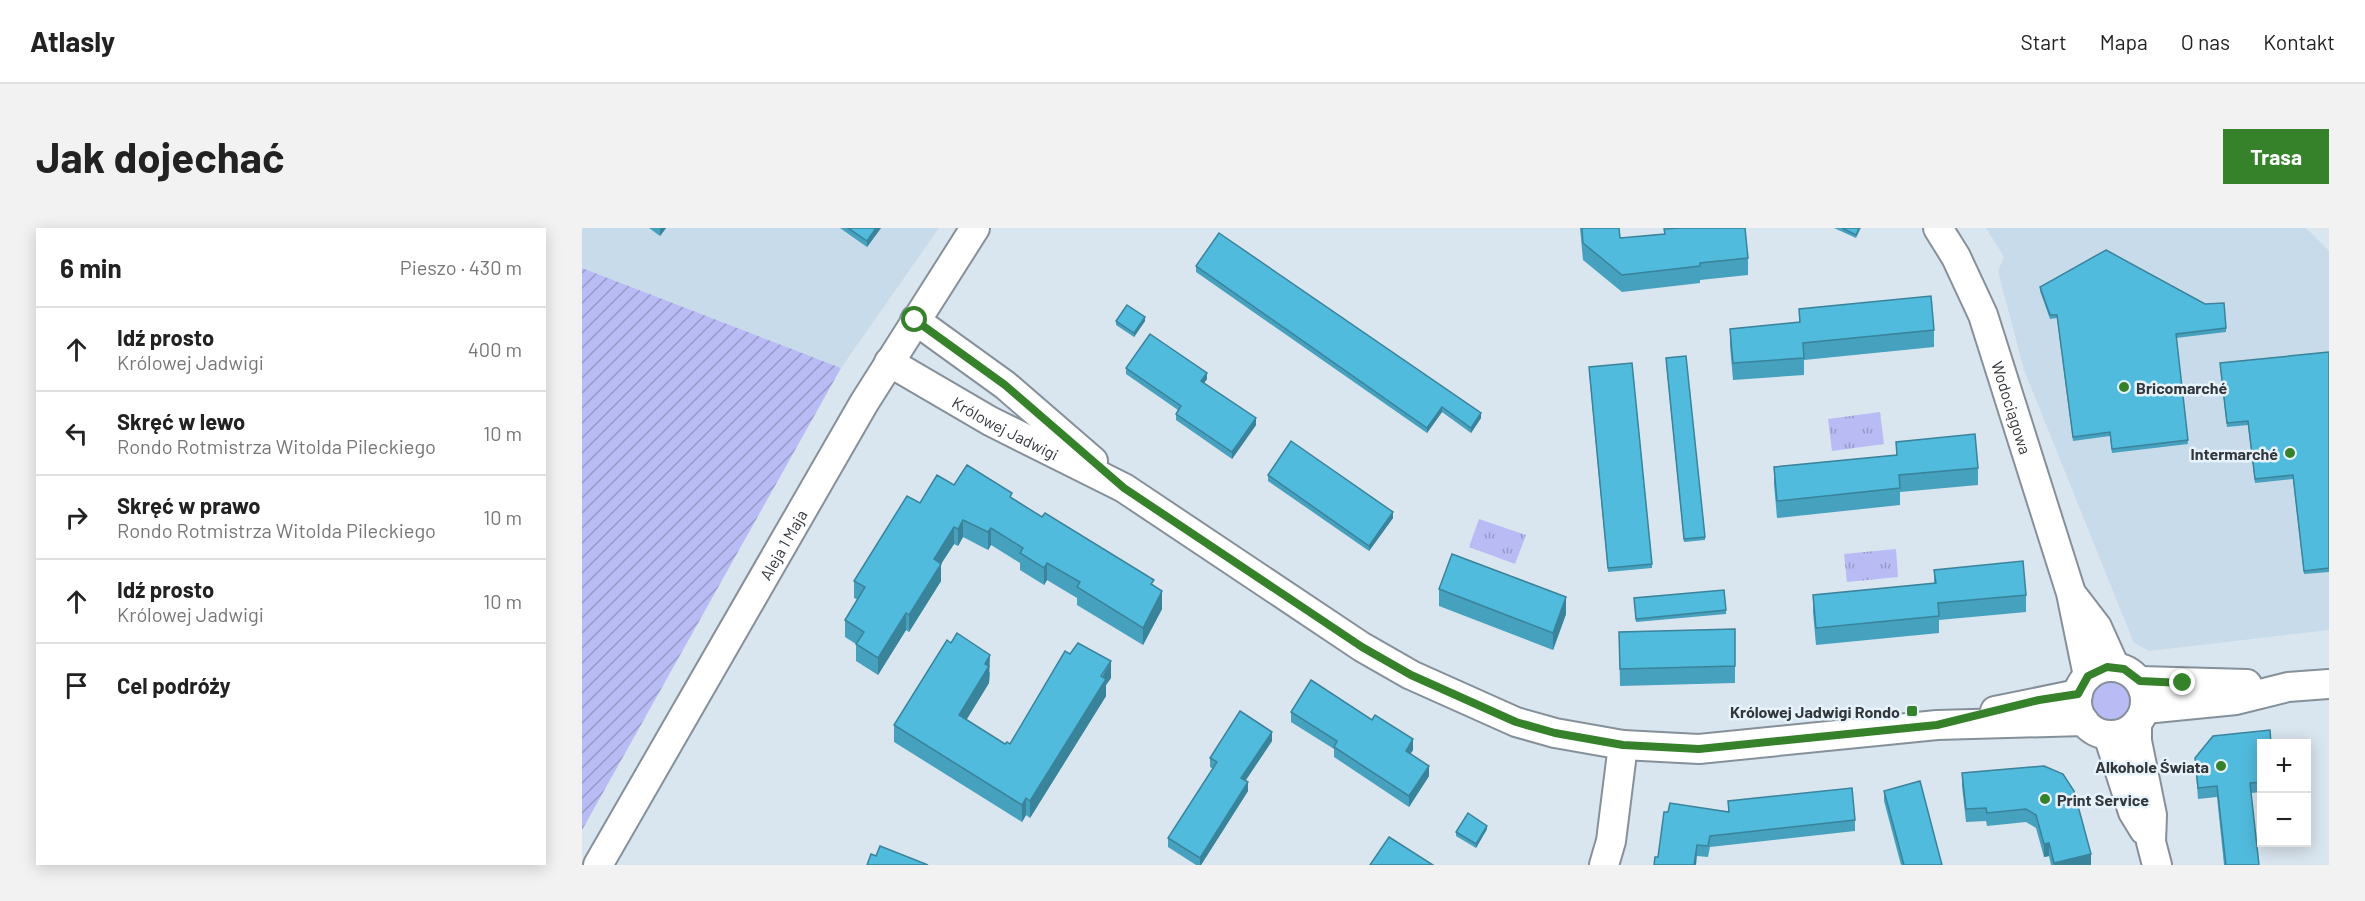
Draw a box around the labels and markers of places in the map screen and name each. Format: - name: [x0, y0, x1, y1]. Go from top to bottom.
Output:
- place label: Bricomarché: [2136, 378, 2228, 397]
- marker: Bricomarché: [2117, 380, 2131, 394]
- place label: Intermarché: [2190, 444, 2278, 463]
- marker: Intermarché: [2283, 446, 2297, 460]
- place label: Królowej Jadwigi Rondo: [1730, 702, 1900, 721]
- marker: Królowej Jadwigi Rondo: [1905, 704, 1919, 718]
- place label: Alkohole Świata: [2095, 757, 2209, 776]
- marker: Alkohole Świata: [2214, 759, 2228, 773]
- place label: Print Service: [2057, 790, 2149, 809]
- marker: Print Service: [2038, 792, 2052, 806]

